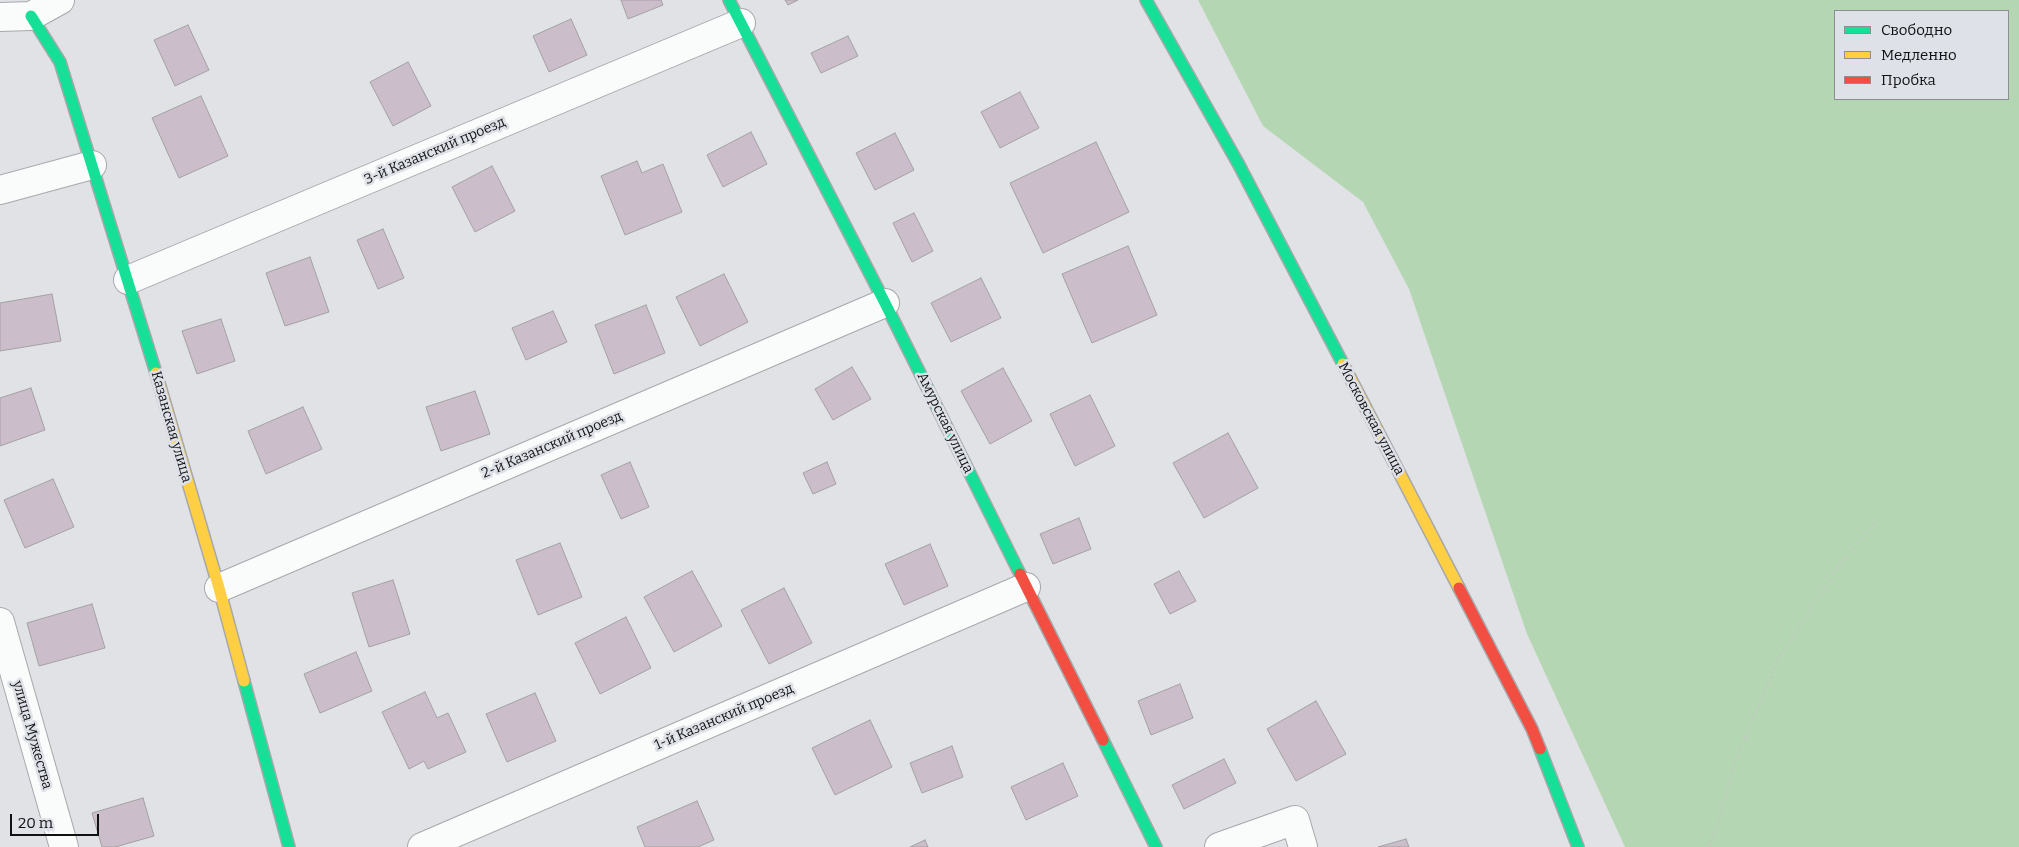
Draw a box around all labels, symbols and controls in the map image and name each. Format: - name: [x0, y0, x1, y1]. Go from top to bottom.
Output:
- legend: [1834, 10, 2009, 100]
- text: Свободно: [1881, 21, 1952, 39]
- text: Медленно: [1881, 46, 1957, 64]
- text: Пробка: [1881, 71, 1936, 89]
- street label: 3-й Казанский проезд: [362, 114, 508, 188]
- street label: Московская улица: [1334, 360, 1408, 478]
- street label: Казанская улица: [147, 369, 195, 485]
- street label: Амурская улица: [913, 370, 977, 476]
- street label: 2-й Казанский проезд: [479, 408, 625, 482]
- street label: улица Мужества: [8, 679, 56, 791]
- street label: 1-й Казанский проезд: [652, 680, 796, 754]
- scale bar: [12, 804, 101, 836]
- text: 20 m: [18, 814, 53, 832]

